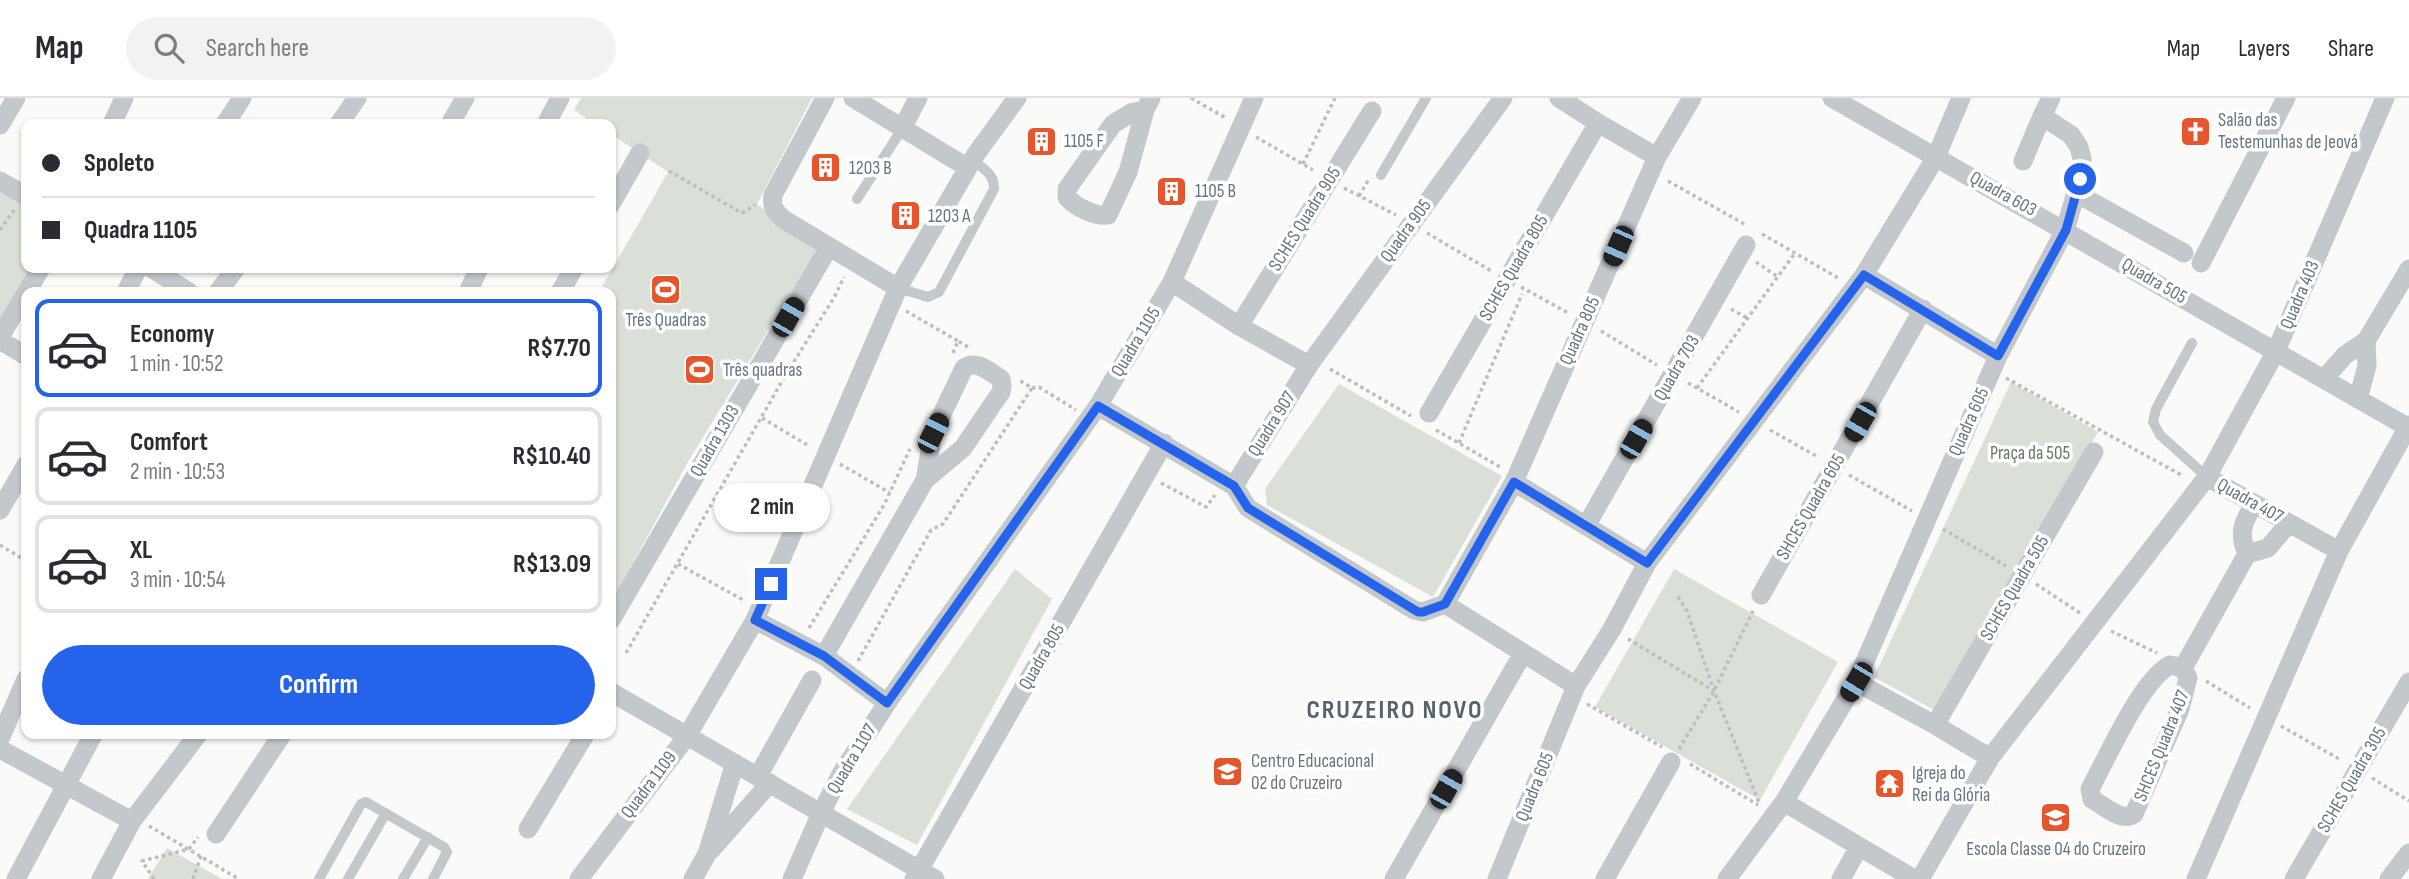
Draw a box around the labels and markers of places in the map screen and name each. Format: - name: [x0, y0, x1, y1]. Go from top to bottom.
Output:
- place label: Salão das Testemunhas de Jeová: [2218, 109, 2358, 154]
- church icon: Salão das Testemunhas de Jeová: [2178, 114, 2212, 148]
- building icon: 1105 F: [1024, 124, 1058, 158]
- place label: 1105 F: [1064, 130, 1104, 153]
- building icon: 1203 B: [809, 151, 843, 185]
- place label: 1203 B: [849, 157, 892, 180]
- building icon: 1105 B: [1155, 174, 1189, 208]
- place label: 1105 B: [1195, 180, 1236, 203]
- building icon: 1203 A: [888, 199, 922, 233]
- place label: 1203 A: [928, 205, 971, 228]
- sports icon: Três Quadras: [649, 272, 683, 306]
- place label: Três Quadras: [626, 309, 707, 332]
- sports icon: Três quadras: [683, 353, 717, 387]
- place label: Três quadras: [723, 359, 802, 382]
- place label: Centro Educacional 02 do Cruzeiro: [1251, 750, 1374, 795]
- school or university icon: Centro Educacional 02 do Cruzeiro: [1211, 755, 1245, 789]
- place label: Igreja do Rei da Glória: [1912, 762, 1990, 807]
- temple icon: Igreja do Rei da Glória: [1872, 767, 1906, 801]
- school or university icon: Escola Classe 04 do Cruzeiro: [2039, 801, 2073, 835]
- place label: Escola Classe 04 do Cruzeiro: [1966, 838, 2146, 861]

